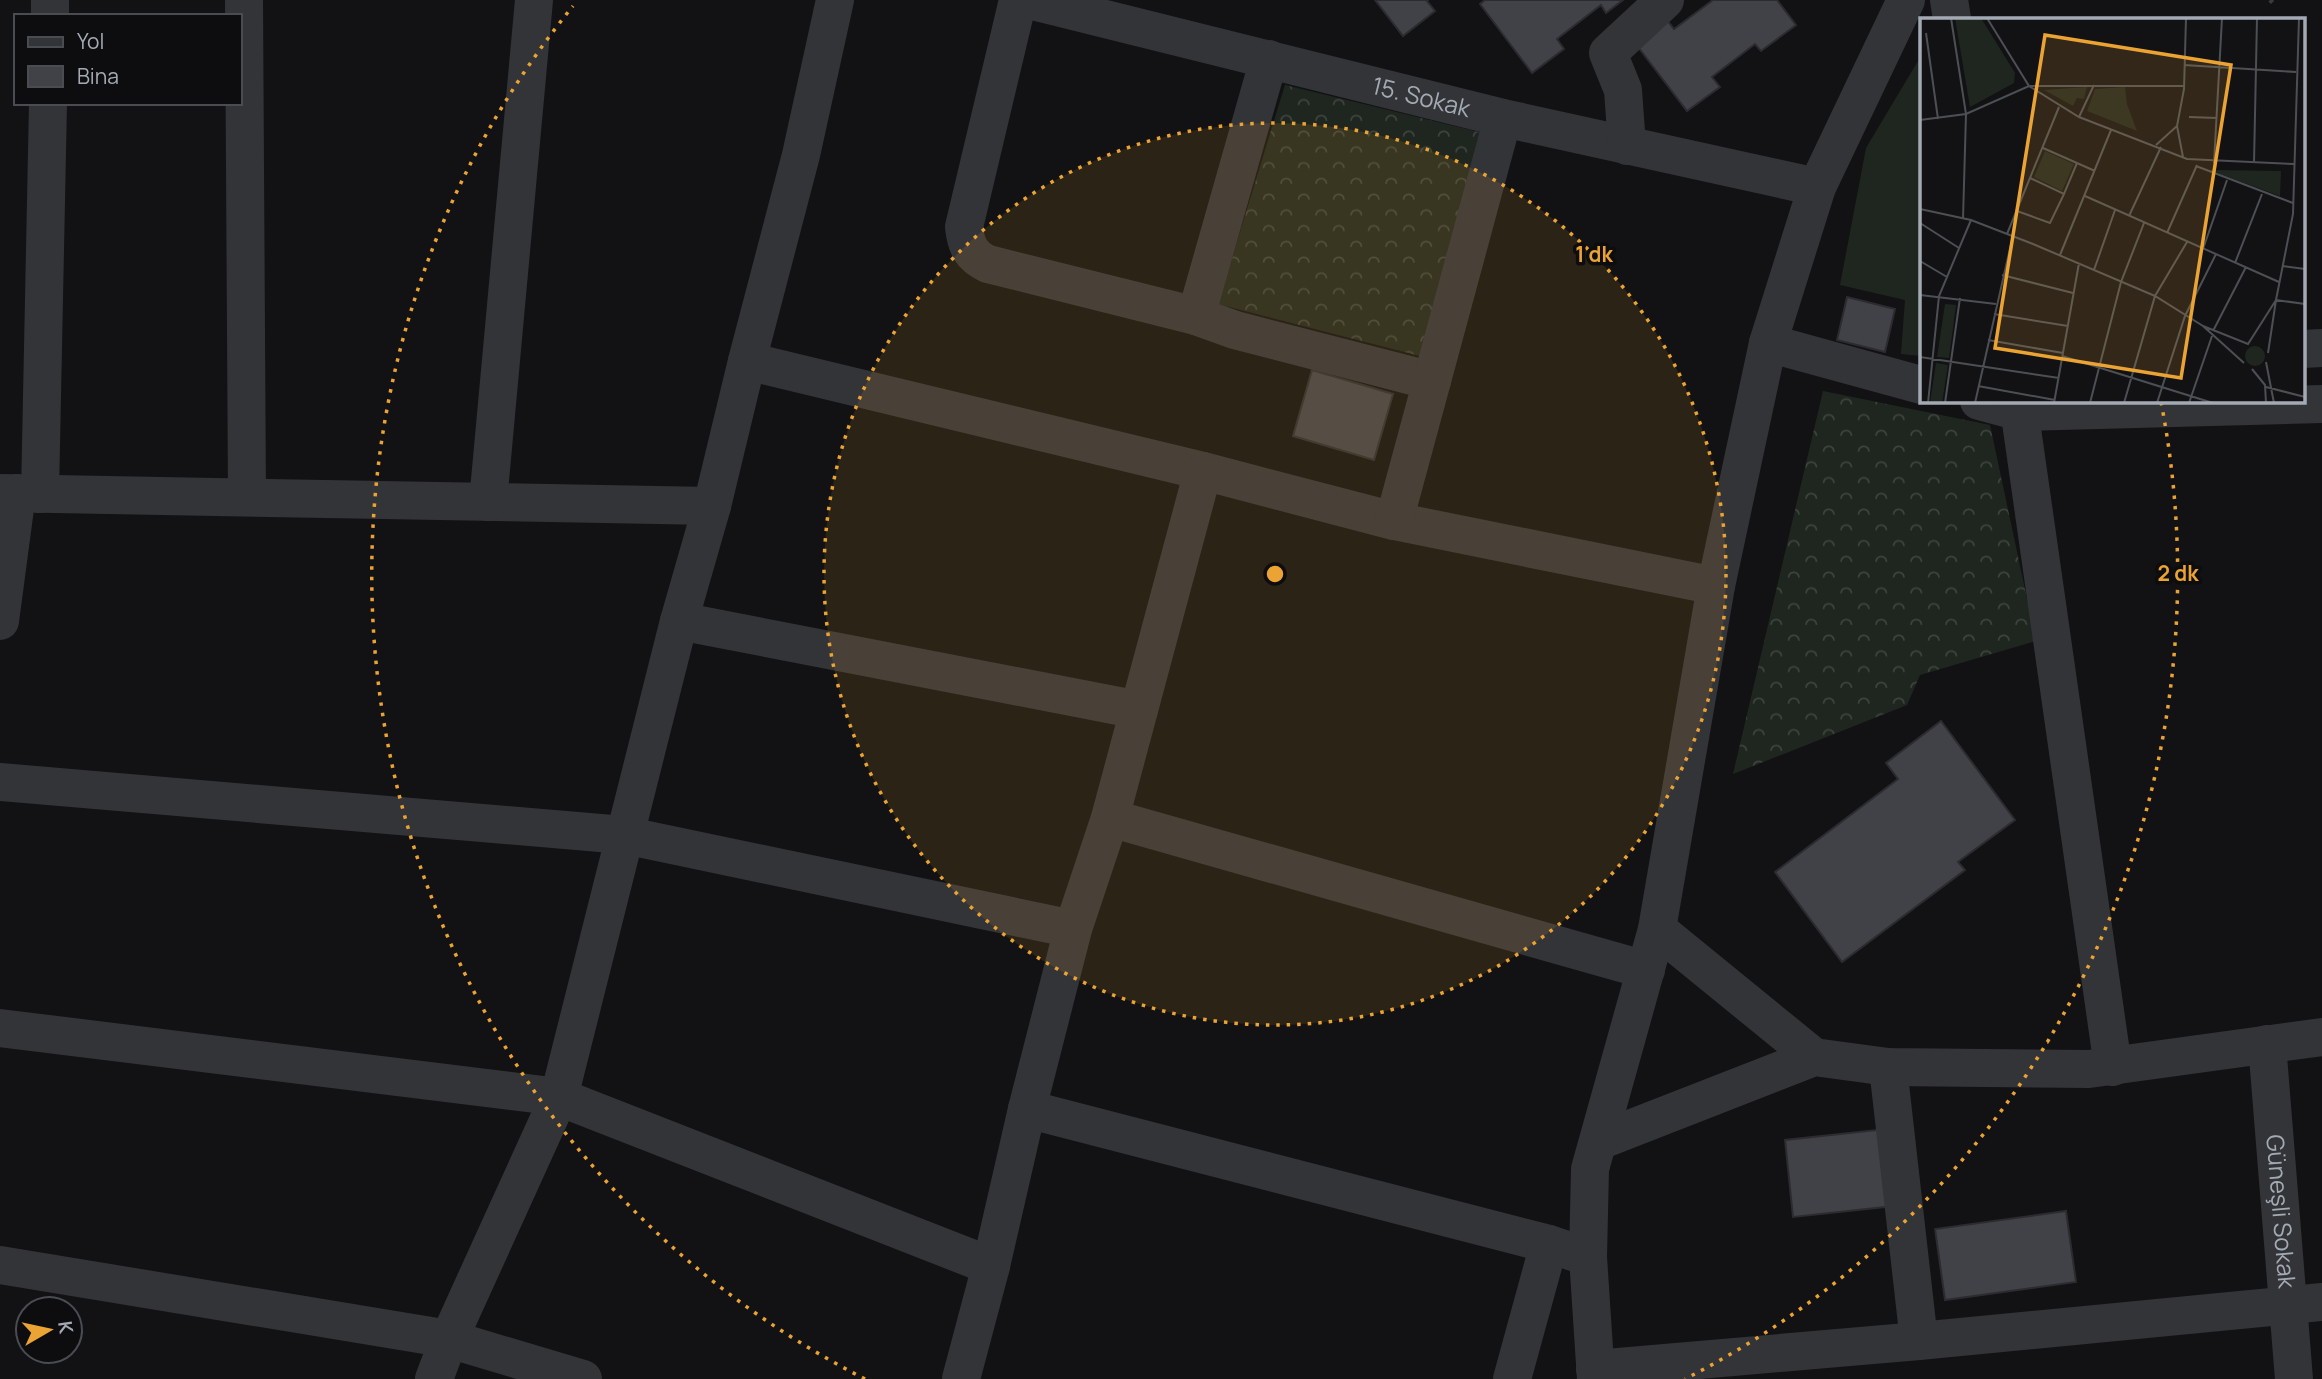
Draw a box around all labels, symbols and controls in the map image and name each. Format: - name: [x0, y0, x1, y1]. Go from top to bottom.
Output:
- legend: [14, 14, 242, 105]
- inset map: [1920, 18, 2304, 402]
- text: Yol: [77, 27, 104, 55]
- text: Bina: [77, 62, 119, 90]
- street label: 15. Sokak: [1369, 68, 1475, 125]
- text: 1 dk: [1575, 240, 1614, 268]
- text: 2 dk: [2158, 559, 2199, 587]
- centre of rings: [1263, 562, 1287, 586]
- street label: Güneşli Sokak: [2259, 1133, 2305, 1291]
- north arrow: [14, 1295, 84, 1365]
- text: K: [52, 1319, 80, 1336]

